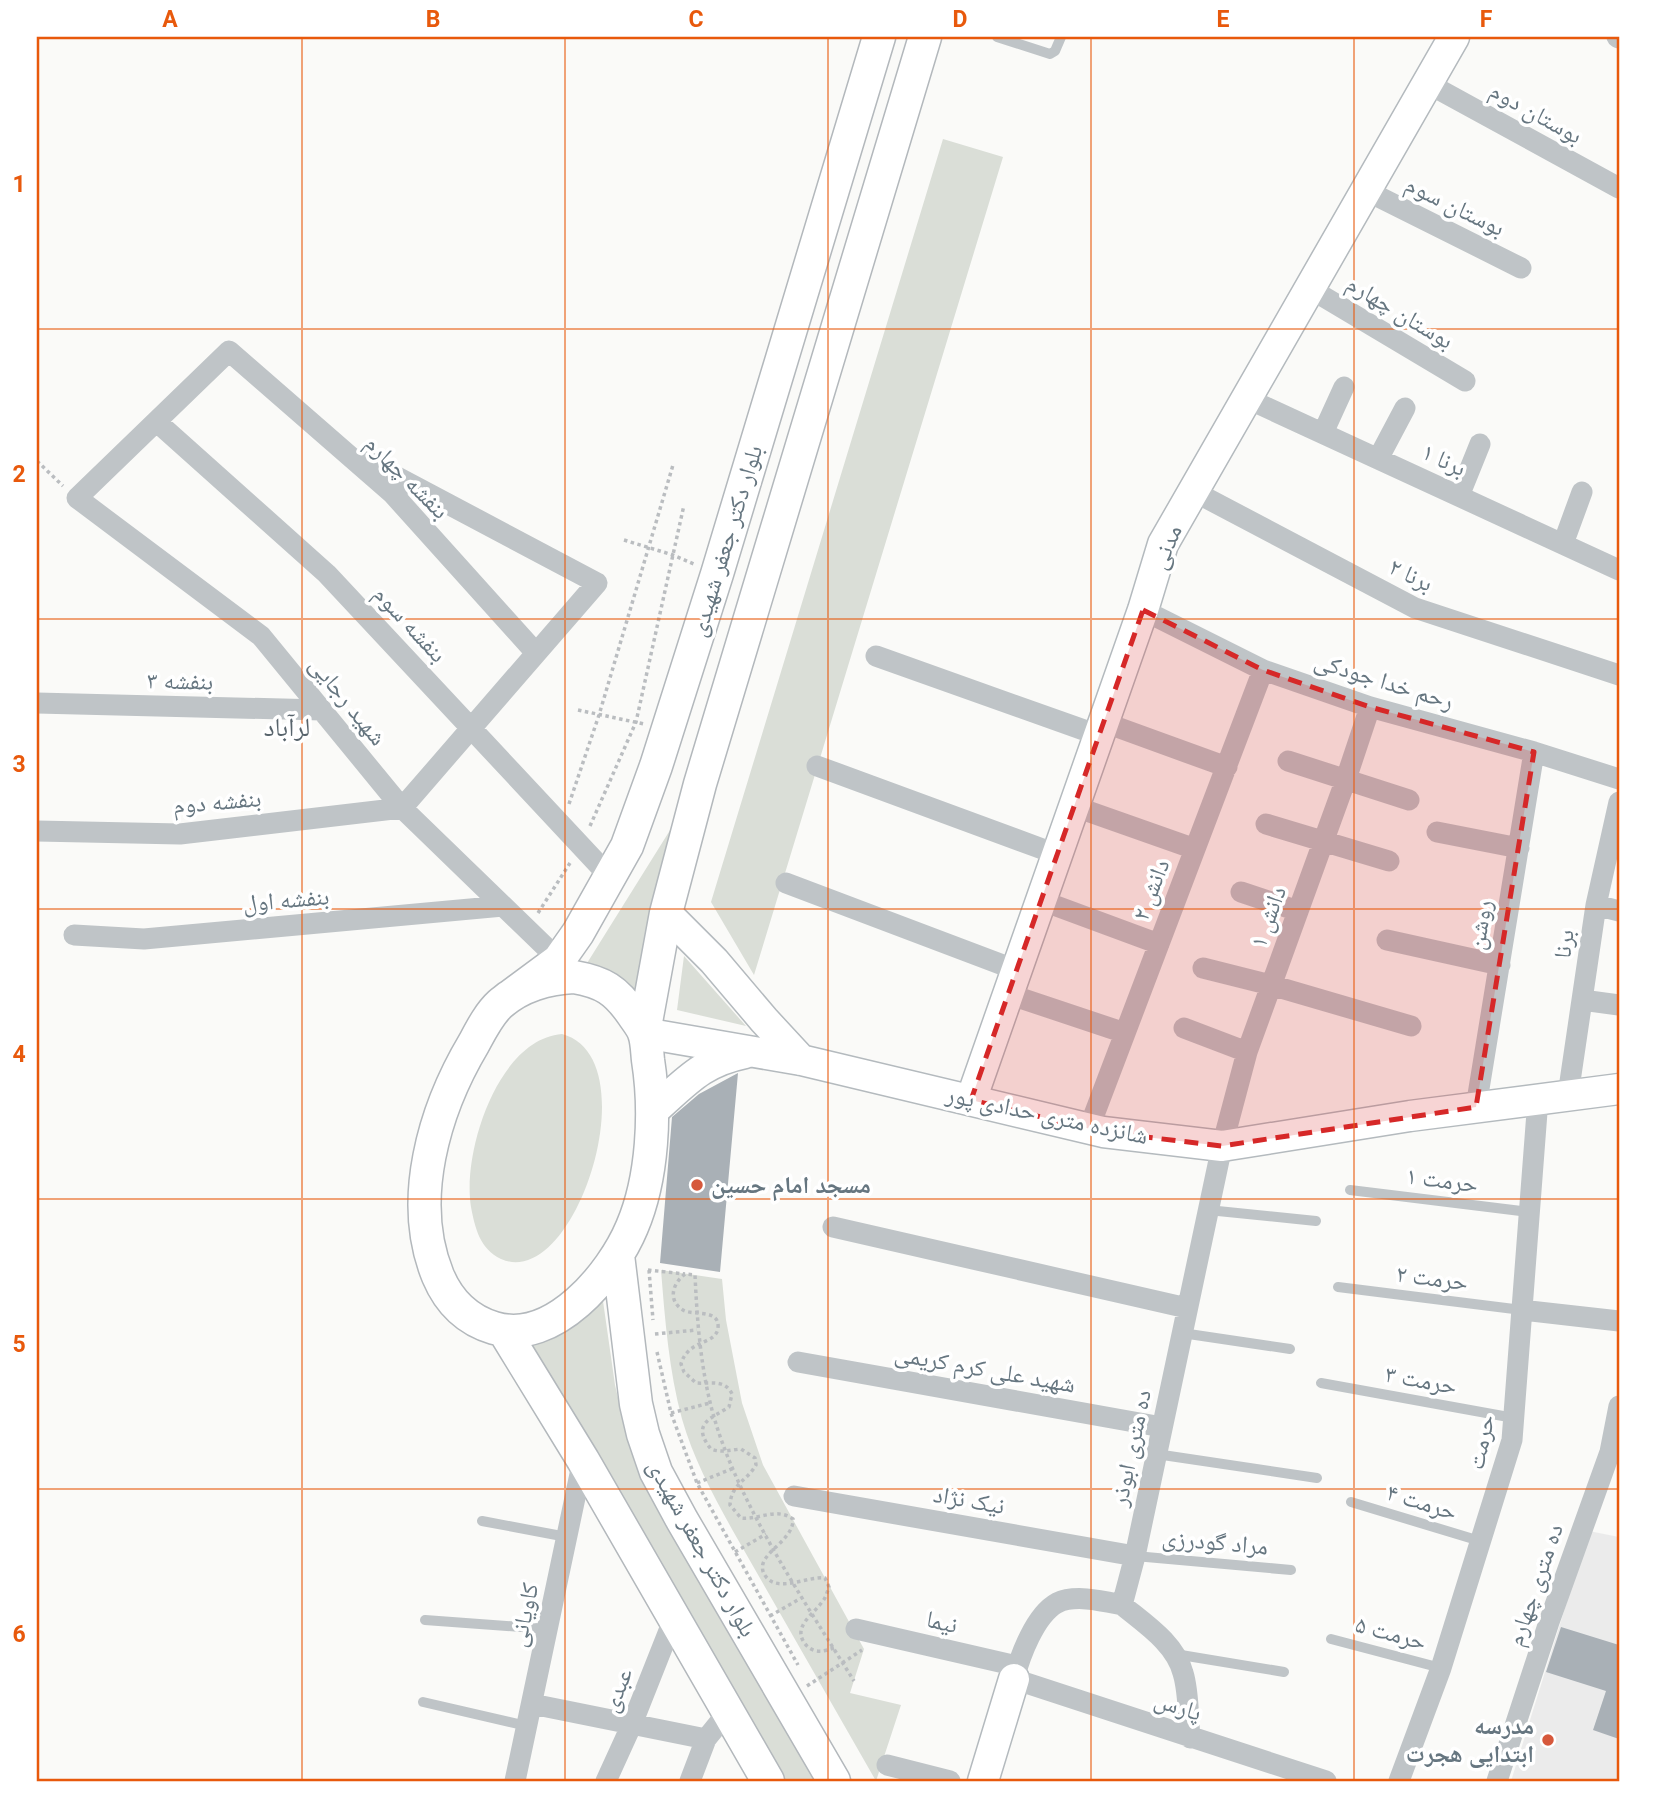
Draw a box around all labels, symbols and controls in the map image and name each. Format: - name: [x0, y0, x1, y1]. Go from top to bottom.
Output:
- text: A: [162, 6, 178, 33]
- text: B: [426, 6, 440, 33]
- text: C: [688, 6, 704, 33]
- text: D: [953, 6, 967, 33]
- text: E: [1217, 6, 1230, 33]
- text: F: [1480, 6, 1493, 33]
- street label: بوستان دوم: [1484, 76, 1587, 152]
- street label: بوستان سوم: [1400, 170, 1509, 244]
- text: 1: [12, 171, 26, 198]
- street label: بوستان چهارم: [1340, 269, 1459, 357]
- street label: بنفشه چهارم: [358, 429, 455, 526]
- street label: برنا ۱: [1417, 438, 1471, 482]
- street label: بلوار دکتر جعفر شهیدی: [684, 442, 768, 640]
- text: 2: [12, 461, 26, 488]
- street label: مدنی: [1144, 521, 1188, 573]
- street label: برنا ۲: [1384, 552, 1438, 598]
- street label: بنفشه سوم: [366, 580, 452, 669]
- street label: رحم خدا جودکی: [1310, 647, 1457, 717]
- street label: شهید رجایی: [304, 651, 392, 751]
- street label: بنفشه ۳: [147, 666, 213, 696]
- district label: لرآباد: [264, 712, 310, 742]
- text: 3: [12, 751, 26, 778]
- street label: بنفشه دوم: [172, 784, 262, 822]
- street label: دانش ۲: [1127, 855, 1175, 925]
- street label: بنفشه اول: [242, 882, 330, 918]
- street label: دانش ۱: [1244, 882, 1292, 952]
- street label: روشن: [1462, 898, 1498, 952]
- street label: برنا: [1548, 928, 1580, 960]
- text: 4: [12, 1041, 26, 1068]
- street label: شانزده متری حدادی پور: [942, 1080, 1151, 1150]
- street label: حرمت ۱: [1404, 1162, 1480, 1198]
- place label: مسجد امام حسین: [711, 1171, 871, 1202]
- marker: مسجد امام حسین: [689, 1177, 705, 1193]
- street label: حرمت ۲: [1394, 1260, 1470, 1296]
- text: 5: [12, 1331, 26, 1358]
- street label: شهید علی کرم کریمی: [892, 1339, 1078, 1401]
- street label: حرمت ۳: [1383, 1360, 1459, 1400]
- street label: ده متری ابوذر: [1105, 1387, 1157, 1510]
- street label: حرمت: [1462, 1412, 1500, 1472]
- street label: بلوار دکتر جعفر شهیدی: [642, 1454, 762, 1642]
- street label: حرمت ۴: [1383, 1478, 1461, 1526]
- street label: نیک نژاد: [931, 1480, 1007, 1520]
- street label: ده متری چهارم: [1501, 1520, 1571, 1650]
- street label: مراد گودرزی: [1161, 1523, 1269, 1561]
- street label: کاویانی: [504, 1580, 544, 1650]
- street label: نیما: [924, 1605, 960, 1639]
- street label: حرمت ۵: [1352, 1610, 1430, 1656]
- text: 6: [12, 1621, 26, 1648]
- street label: عبدی: [596, 1664, 638, 1716]
- street label: پارس: [1151, 1685, 1205, 1727]
- place label: مدرسه ابتدایی هجرت: [1406, 1712, 1534, 1768]
- marker: مدرسه ابتدایی هجرت: [1540, 1732, 1556, 1748]

